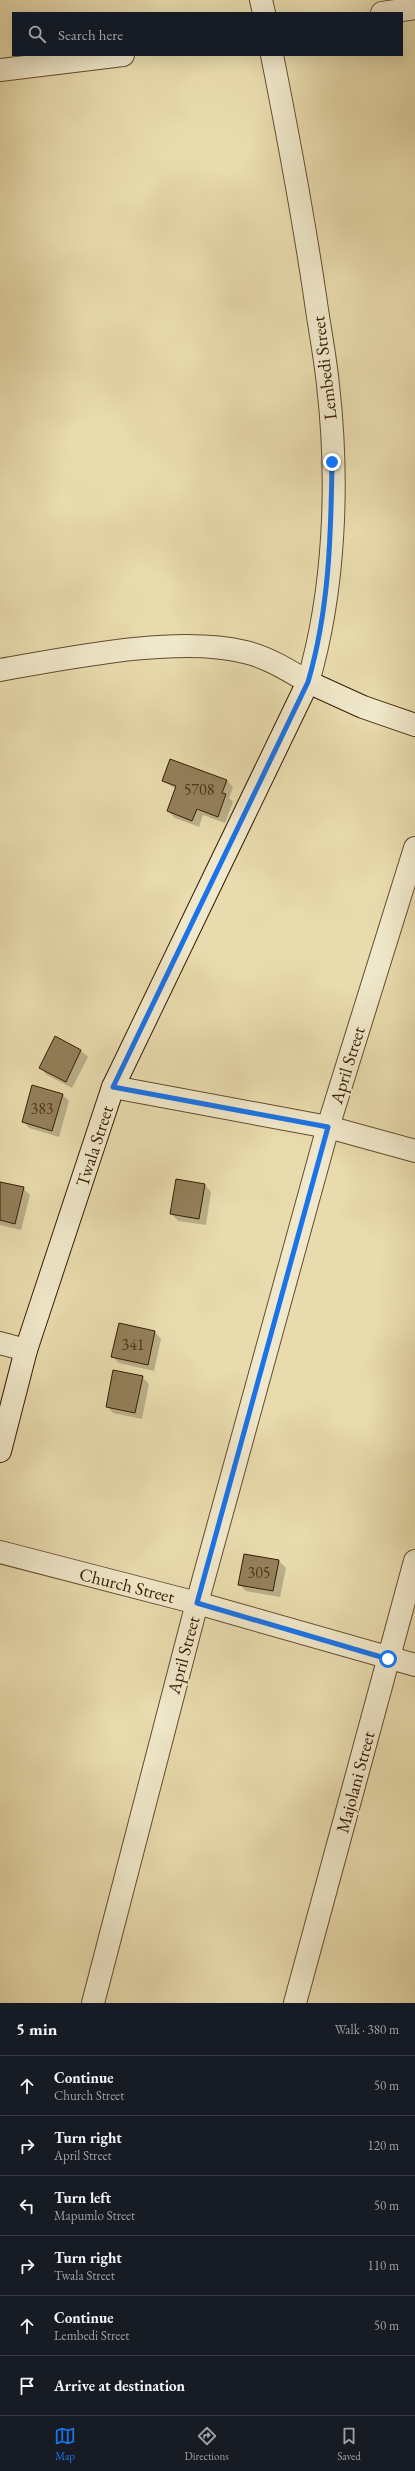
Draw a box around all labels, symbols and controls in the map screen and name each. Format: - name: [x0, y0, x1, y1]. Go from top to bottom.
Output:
- search box: [12, 12, 403, 56]
- icon: search: [26, 23, 48, 45]
- text: Search here: [58, 25, 123, 44]
- street label: Lembedi Street: [306, 314, 342, 421]
- route end: [323, 453, 341, 471]
- house number: 5708: [184, 779, 215, 800]
- street label: April Street: [324, 1023, 370, 1107]
- house number: 383: [30, 1098, 54, 1119]
- street label: Twala Street: [70, 1102, 118, 1190]
- house number: 341: [121, 1334, 145, 1355]
- street label: Church Street: [77, 1562, 177, 1608]
- house number: 305: [247, 1562, 271, 1583]
- street label: April Street: [161, 1613, 205, 1697]
- route start: [379, 1650, 397, 1668]
- street label: Majolani Street: [330, 1728, 380, 1835]
- text: 5 min: [16, 2018, 57, 2040]
- text: Walk · 380 m: [335, 2021, 399, 2038]
- text: Continue: [54, 2068, 114, 2087]
- icon: ahead: [16, 2075, 38, 2097]
- text: 50 m: [374, 2077, 399, 2094]
- text: Church Street: [54, 2087, 124, 2104]
- text: Turn right: [54, 2128, 122, 2147]
- icon: right: [16, 2135, 38, 2157]
- text: 120 m: [368, 2137, 399, 2154]
- text: April Street: [54, 2147, 112, 2164]
- text: Turn left: [54, 2188, 111, 2207]
- icon: left: [16, 2195, 38, 2217]
- text: 50 m: [374, 2197, 399, 2214]
- text: Mapumlo Street: [54, 2207, 135, 2224]
- text: Turn right: [54, 2248, 122, 2267]
- icon: right: [16, 2255, 38, 2277]
- text: 110 m: [368, 2257, 399, 2274]
- text: Twala Street: [54, 2267, 115, 2284]
- text: Continue: [54, 2308, 114, 2327]
- icon: ahead: [16, 2315, 38, 2337]
- text: 50 m: [374, 2317, 399, 2334]
- text: Lembedi Street: [54, 2327, 129, 2344]
- icon: arrive: [16, 2375, 38, 2397]
- text: Arrive at destination: [54, 2376, 185, 2395]
- tab: Map: [54, 2425, 76, 2463]
- tab: Directions: [185, 2425, 229, 2463]
- tab: Saved: [337, 2425, 361, 2463]

